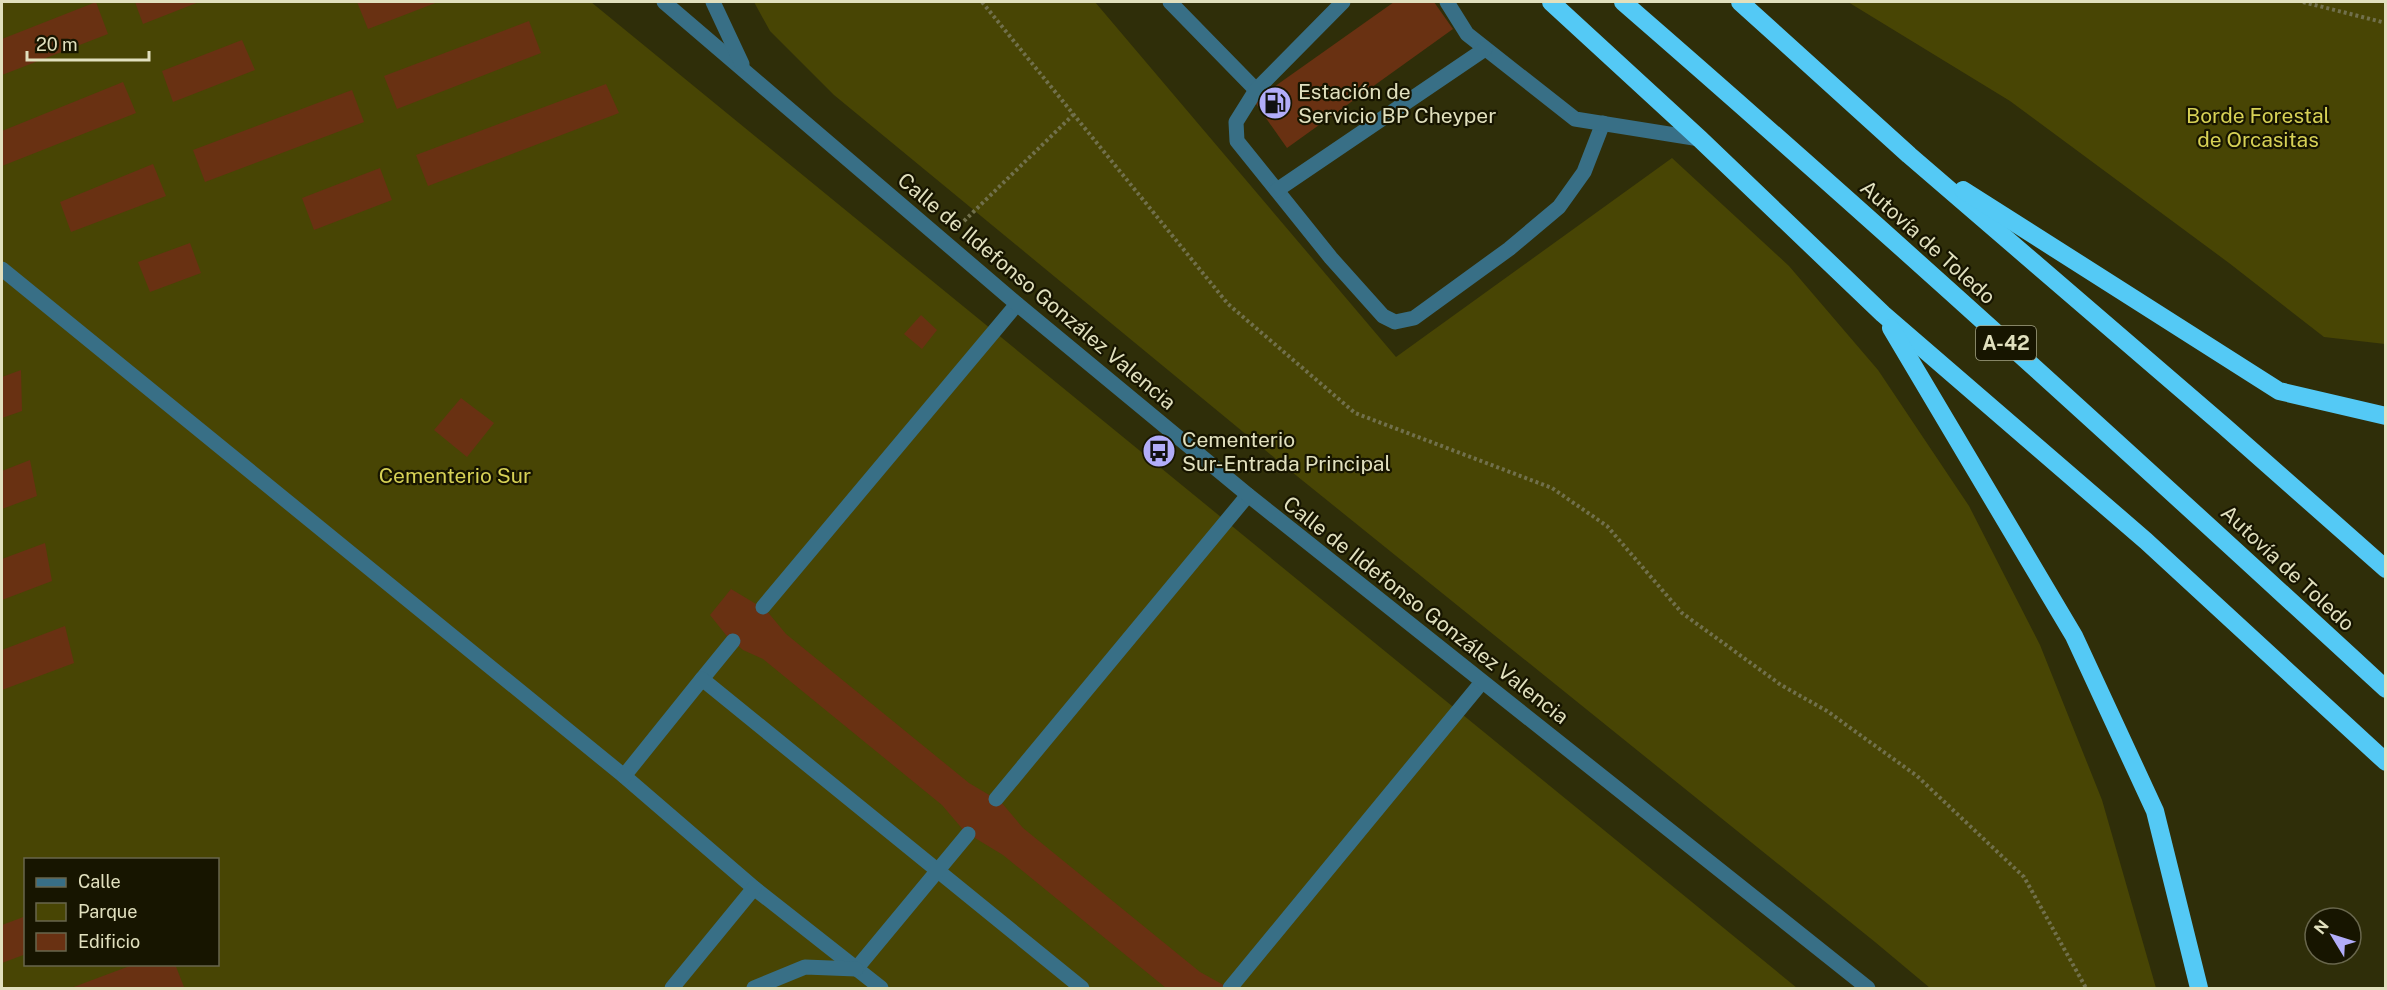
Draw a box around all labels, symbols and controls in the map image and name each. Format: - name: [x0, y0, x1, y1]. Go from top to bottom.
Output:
- scale bar: [27, 24, 148, 62]
- text: 20 m: [36, 34, 78, 55]
- place label: Estación de Servicio BP Cheyper: [1298, 79, 1496, 128]
- fuel station icon: Estación de Servicio BP Cheyper: [1257, 85, 1293, 121]
- park label: Borde Forestal de Orcasitas: [2186, 103, 2330, 152]
- street label: Calle de Ildefonso González Valencia: [893, 167, 1181, 415]
- street label: Autovía de Toledo: [1855, 175, 2001, 309]
- road number: A-42: [1976, 326, 2036, 360]
- place label: Cementerio Sur-Entrada Principal: [1182, 427, 1391, 476]
- bus stop icon: Cementerio Sur-Entrada Principal: [1141, 433, 1177, 469]
- park label: Cementerio Sur: [379, 463, 531, 488]
- street label: Calle de Ildefonso González Valencia: [1278, 491, 1574, 729]
- street label: Autovía de Toledo: [2216, 500, 2360, 636]
- legend: [24, 858, 219, 966]
- text: Calle: [78, 871, 121, 892]
- text: Parque: [78, 901, 138, 922]
- north arrow: [2303, 906, 2363, 966]
- text: N: [2310, 916, 2333, 938]
- text: Edificio: [78, 931, 140, 952]

